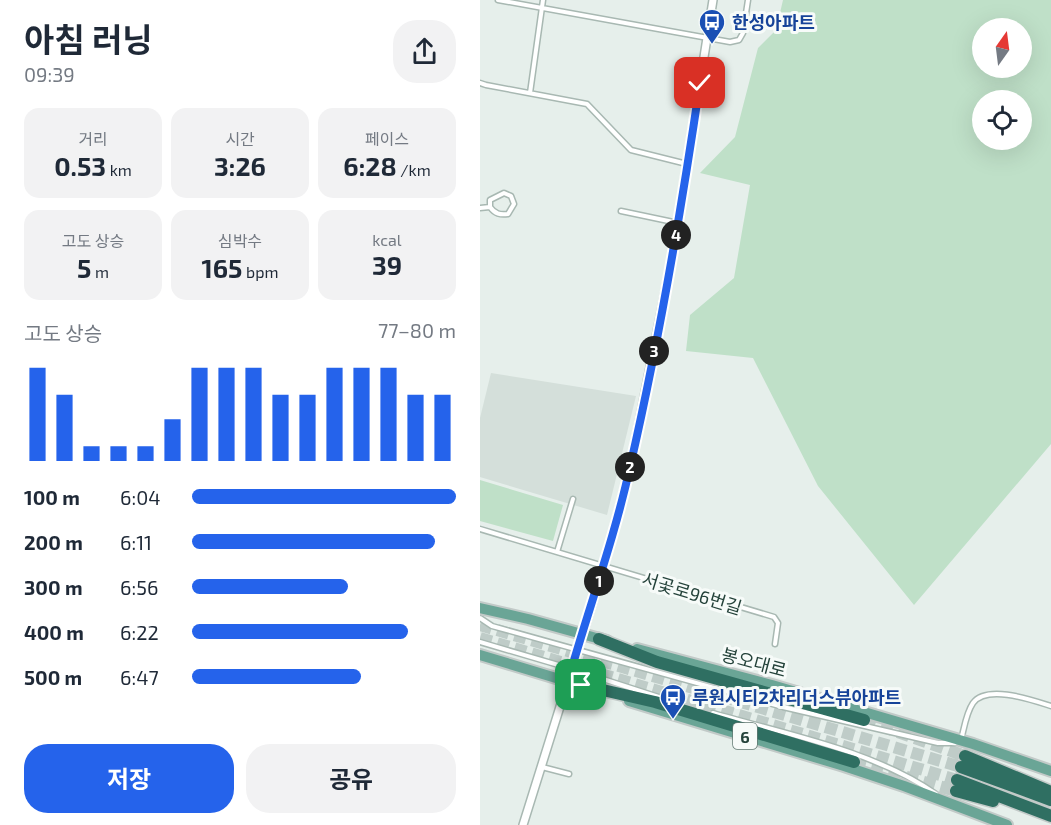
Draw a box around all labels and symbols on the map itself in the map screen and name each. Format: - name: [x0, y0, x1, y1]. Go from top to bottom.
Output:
- bus stop icon: 한성아파트: [697, 7, 727, 45]
- place label: 한성아파트: [732, 11, 815, 33]
- north arrow: [972, 18, 1032, 78]
- pin: [674, 57, 725, 108]
- pin: 4: [661, 220, 691, 250]
- pin: 3: [639, 336, 669, 366]
- pin: 2: [615, 452, 645, 482]
- pin: 1: [584, 566, 614, 596]
- street label: 서곷로96번길: [639, 567, 745, 619]
- street label: 봉오대로: [719, 643, 789, 681]
- pin: [555, 659, 606, 710]
- bus stop icon: 루원시티2차리더스뷰아파트: [658, 682, 688, 720]
- place label: 루원시티2차리더스뷰아파트: [692, 686, 901, 708]
- road number: 6: [733, 723, 757, 749]

